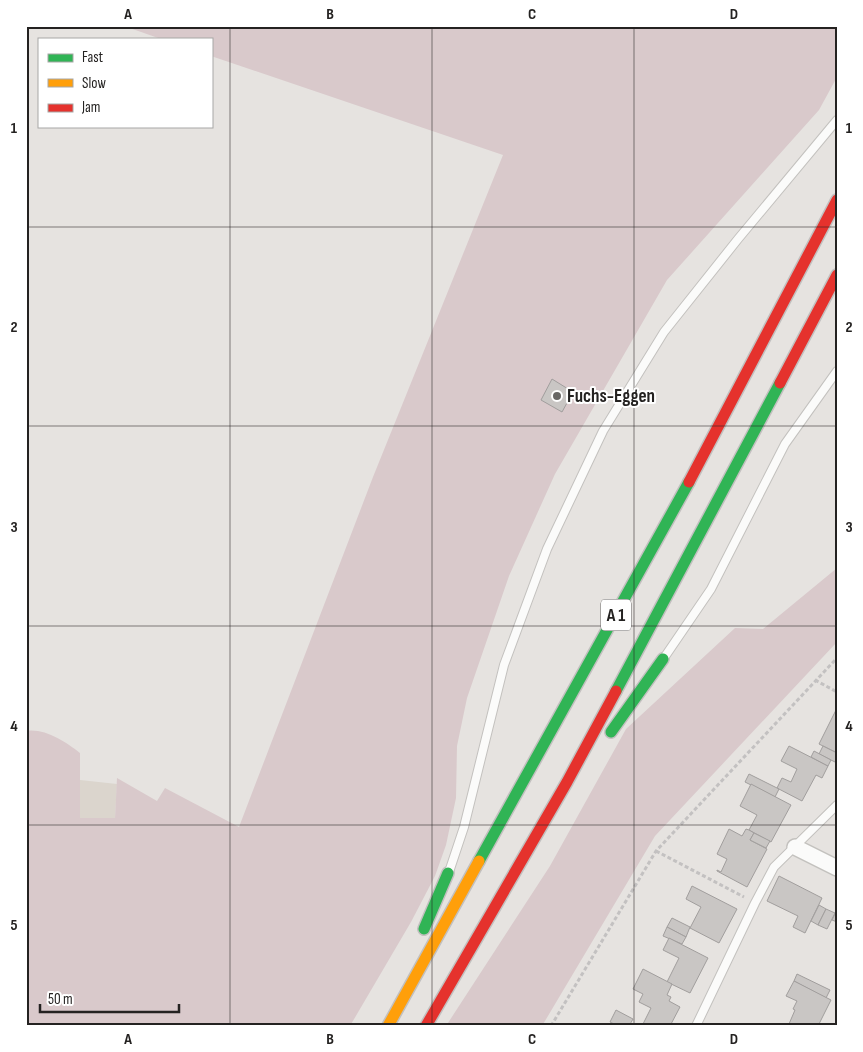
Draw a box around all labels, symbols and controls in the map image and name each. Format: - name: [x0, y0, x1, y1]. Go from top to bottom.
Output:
- text: A: [123, 5, 132, 24]
- text: B: [326, 5, 334, 24]
- text: C: [528, 5, 536, 24]
- text: D: [730, 5, 738, 24]
- legend: [38, 38, 212, 128]
- text: Fast: [82, 48, 104, 67]
- text: Slow: [82, 74, 106, 93]
- text: Jam: [81, 98, 100, 117]
- text: 1: [11, 119, 18, 138]
- text: 1: [846, 119, 853, 138]
- text: 2: [10, 318, 18, 337]
- text: 2: [845, 318, 853, 337]
- place label: Fuchs-Eggen: [567, 385, 655, 408]
- marker: Fuchs-Eggen: [551, 390, 563, 402]
- text: 3: [10, 518, 18, 537]
- text: 3: [845, 518, 853, 537]
- road number: A 1: [601, 600, 631, 630]
- text: 4: [10, 717, 18, 736]
- text: 4: [845, 717, 853, 736]
- text: 5: [10, 916, 18, 935]
- text: 5: [845, 916, 853, 935]
- scale bar: [40, 982, 179, 1014]
- text: 50 m: [48, 990, 73, 1009]
- text: A: [123, 1030, 132, 1049]
- text: B: [326, 1030, 334, 1049]
- text: C: [528, 1030, 536, 1049]
- text: D: [730, 1030, 738, 1049]

